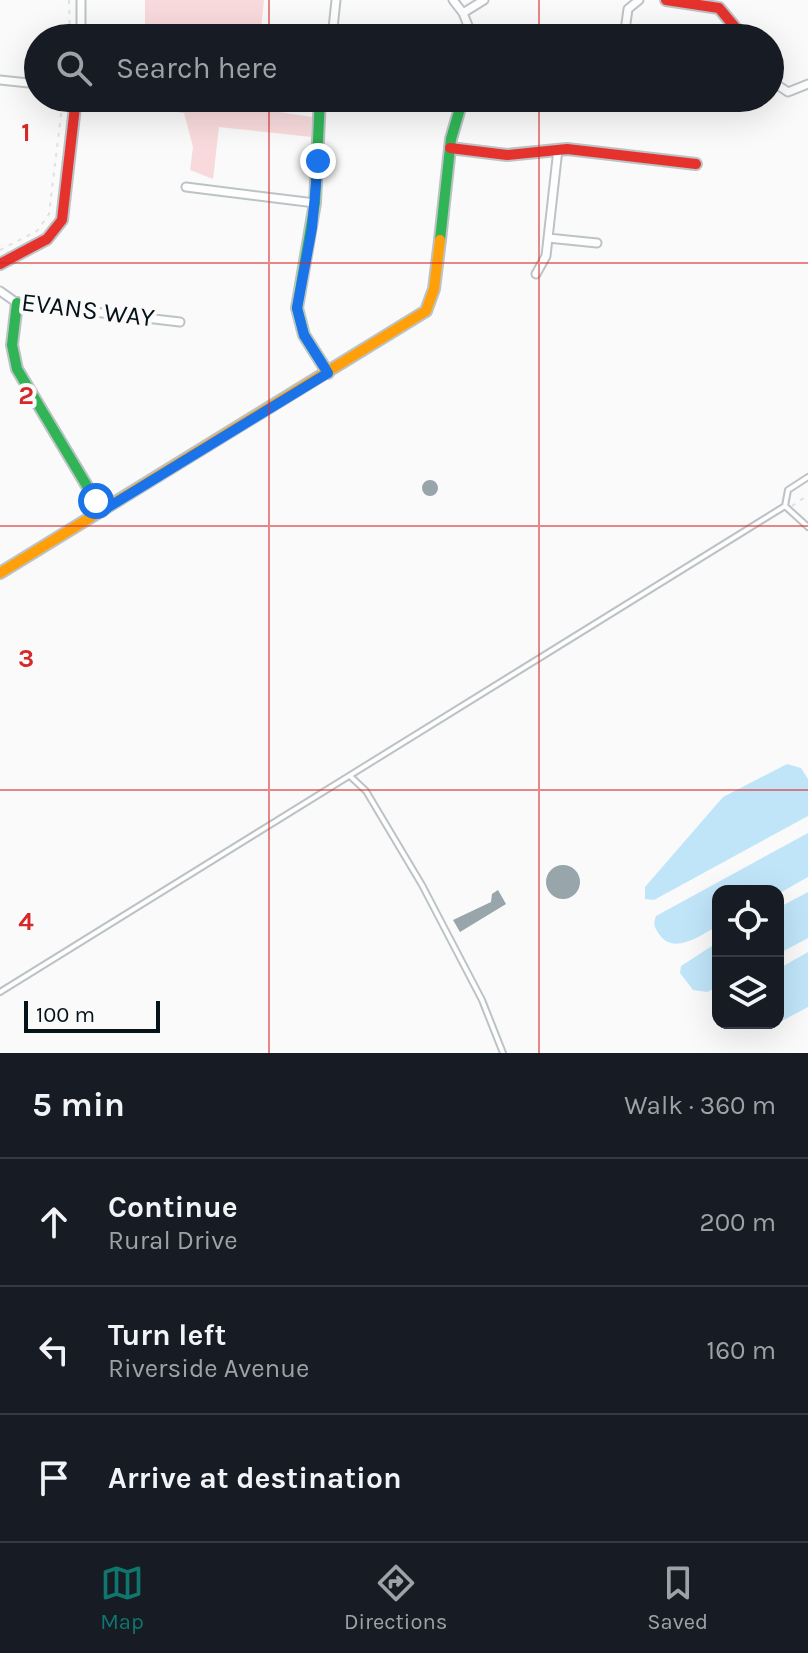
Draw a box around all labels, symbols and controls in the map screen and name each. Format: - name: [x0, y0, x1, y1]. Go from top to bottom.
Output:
- search box: [24, 24, 784, 112]
- icon: search: [52, 46, 96, 90]
- text: Search here: [116, 50, 277, 86]
- text: 1: [21, 117, 31, 148]
- route end: [300, 143, 336, 179]
- street label: EVANS WAY: [20, 286, 157, 334]
- text: 2: [18, 380, 34, 411]
- route start: [78, 483, 114, 519]
- text: 3: [18, 643, 34, 674]
- map controls: [712, 885, 784, 1029]
- button: locate: [712, 885, 784, 957]
- text: 4: [18, 906, 34, 937]
- button: layers: [712, 957, 784, 1029]
- scale bar: [24, 997, 160, 1033]
- text: 100 m: [36, 1002, 95, 1028]
- text: 5 min: [32, 1085, 125, 1125]
- text: Walk · 360 m: [624, 1090, 776, 1121]
- text: Continue: [108, 1189, 238, 1225]
- icon: ahead: [32, 1200, 76, 1244]
- text: 200 m: [700, 1207, 776, 1238]
- text: Rural Drive: [108, 1225, 238, 1256]
- text: Turn left: [108, 1317, 226, 1353]
- icon: left: [32, 1328, 76, 1372]
- text: 160 m: [707, 1335, 776, 1366]
- text: Riverside Avenue: [108, 1353, 309, 1384]
- icon: arrive: [32, 1456, 76, 1500]
- text: Arrive at destination: [108, 1460, 402, 1496]
- tab: Map: [100, 1561, 144, 1635]
- tab: Directions: [344, 1561, 447, 1635]
- tab: Saved: [647, 1561, 708, 1635]

